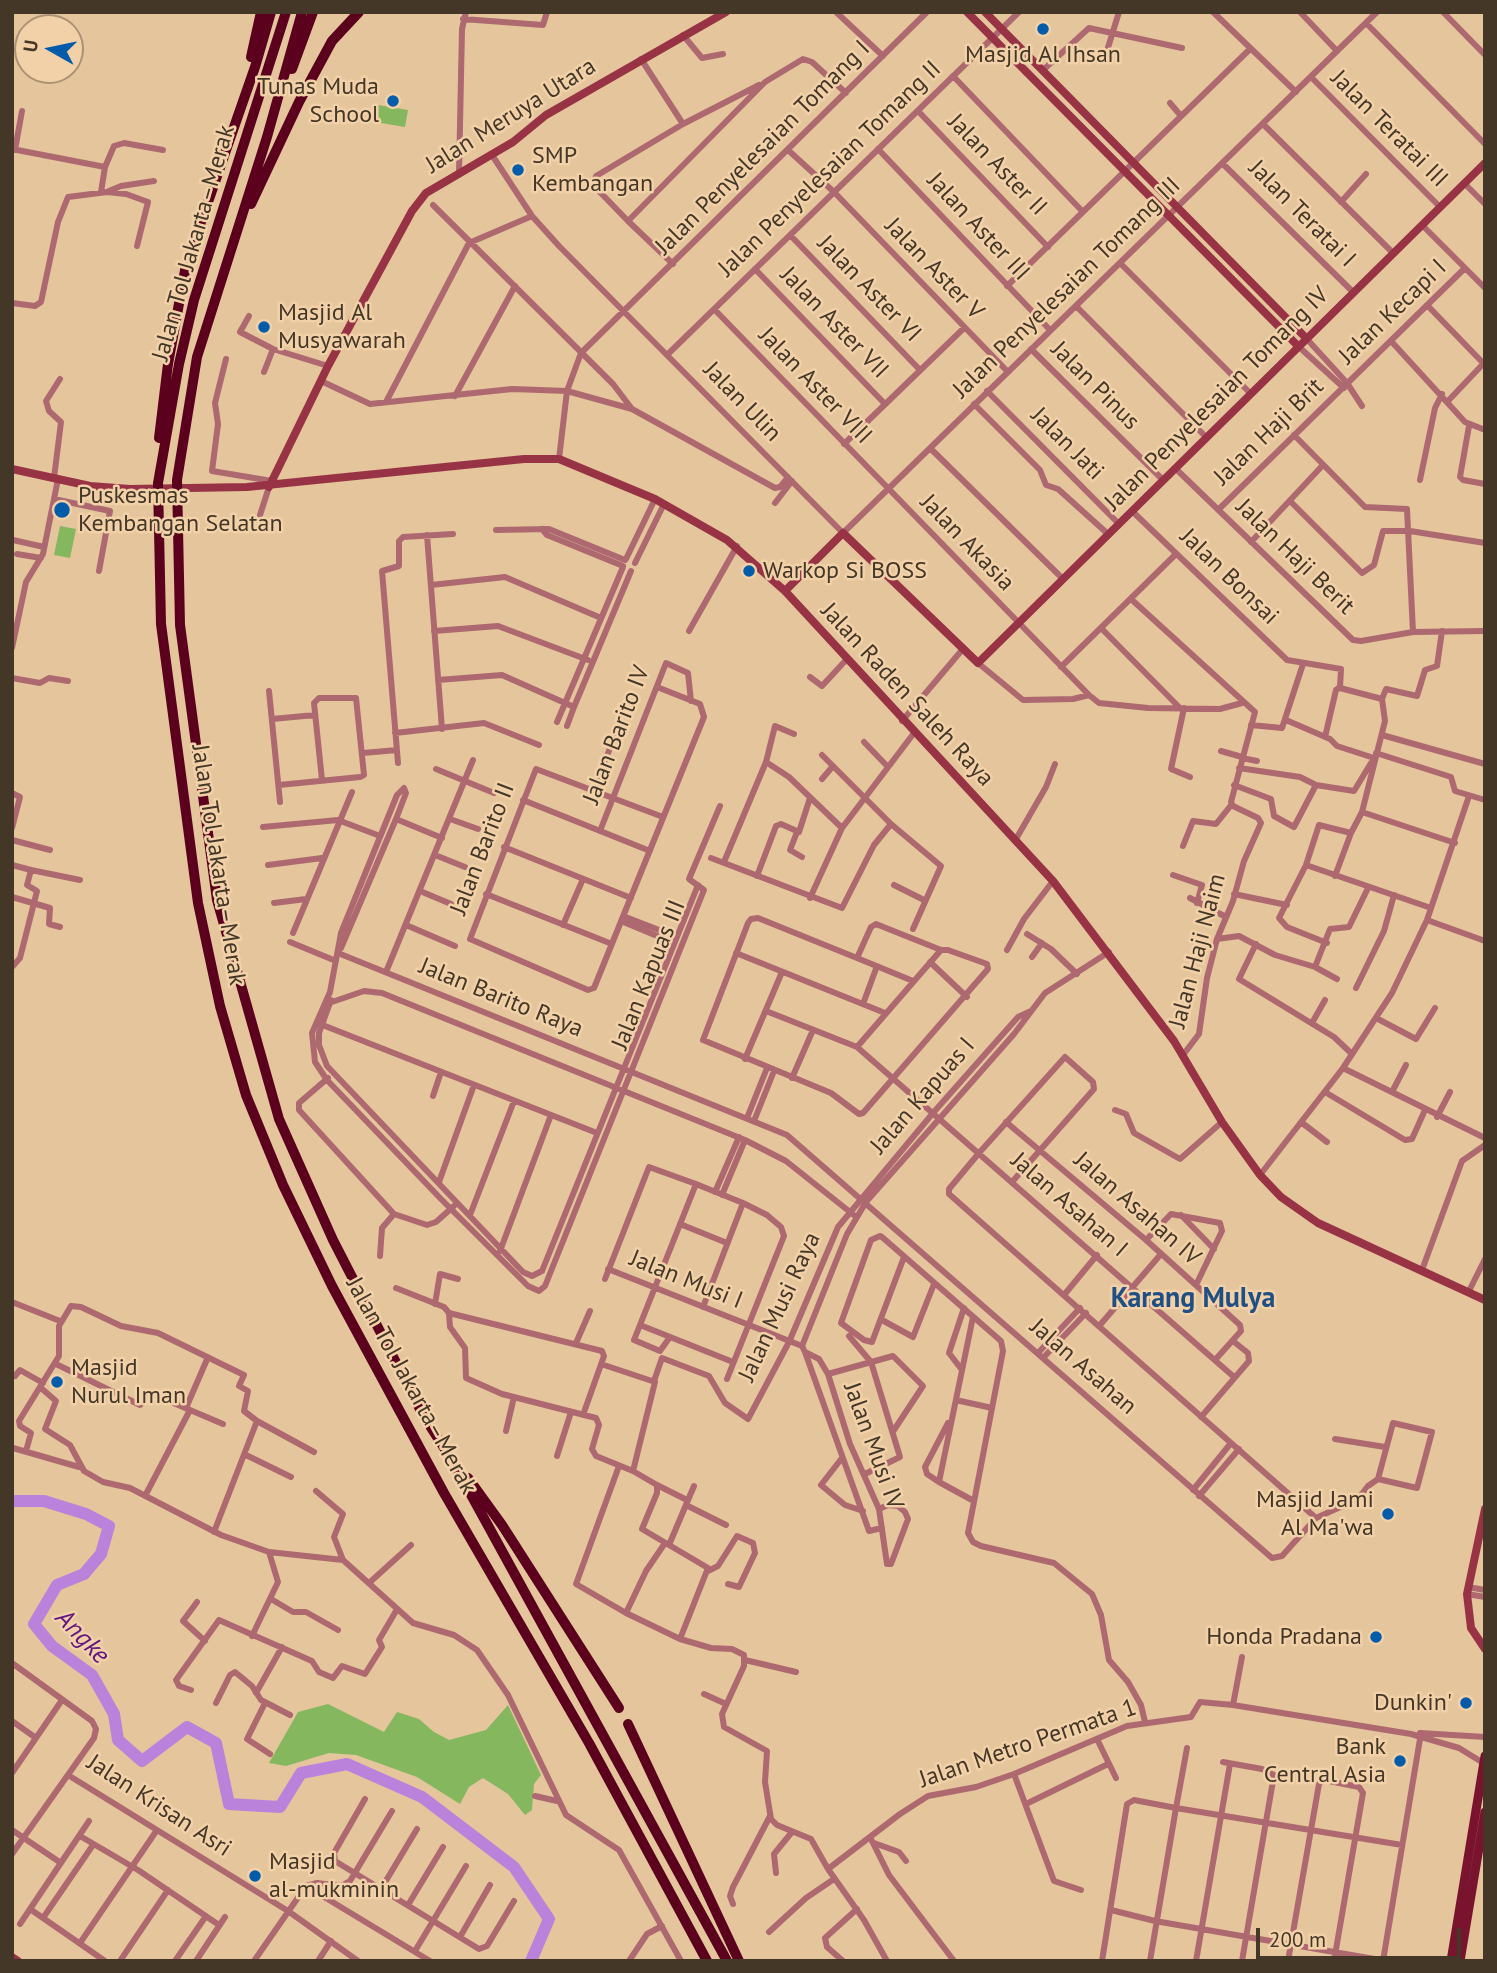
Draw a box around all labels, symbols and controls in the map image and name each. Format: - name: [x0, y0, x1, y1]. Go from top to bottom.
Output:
- north arrow: [14, 14, 84, 84]
- marker: Masjid Al Ihsan: [1035, 21, 1051, 37]
- street label: Jalan Penyelesaian Tomang I: [650, 35, 876, 261]
- text: U: [17, 38, 43, 54]
- place label: Masjid Al Ihsan: [965, 41, 1121, 69]
- street label: Jalan Meruya Utara: [421, 52, 601, 180]
- street label: Jalan Penyelesaian Tomang II: [713, 55, 947, 283]
- street label: Jalan Teratai III: [1324, 64, 1454, 194]
- place label: Tunas Muda School: [257, 73, 379, 129]
- marker: Tunas Muda School: [385, 93, 401, 109]
- street label: Jalan Aster II: [941, 108, 1053, 222]
- street label: Jalan Tol Jakarta–Merak: [147, 122, 241, 364]
- place label: SMP Kembangan: [532, 142, 653, 198]
- street label: Jalan Teratai I: [1242, 154, 1362, 274]
- marker: SMP Kembangan: [510, 162, 526, 178]
- street label: Jalan Aster III: [921, 167, 1035, 287]
- street label: Jalan Penyelesaian Tomang III: [947, 172, 1187, 404]
- street label: Jalan Aster V: [879, 212, 989, 326]
- street label: Jalan Aster VI: [811, 230, 927, 348]
- street label: Jalan Kecapi I: [1333, 254, 1453, 370]
- street label: Jalan Aster VII: [774, 261, 894, 385]
- street label: Jalan Penyelesaian Tomang IV: [1099, 281, 1335, 517]
- place label: Masjid Al Musyawarah: [278, 299, 406, 355]
- marker: Masjid Al Musyawarah: [256, 319, 272, 335]
- street label: Jalan Aster VIII: [752, 322, 878, 450]
- street label: Jalan Pinus: [1045, 336, 1145, 436]
- street label: Jalan Ulin: [697, 356, 787, 448]
- street label: Jalan Haji Brit: [1208, 373, 1330, 491]
- street label: Jalan Jati: [1025, 402, 1109, 486]
- place label: Puskesmas Kembangan Selatan: [78, 482, 283, 538]
- street label: Jalan Akasia: [914, 489, 1020, 597]
- street label: Jalan Haji Berit: [1230, 493, 1360, 621]
- marker: Puskesmas Kembangan Selatan: [52, 500, 72, 520]
- street label: Jalan Bonsai: [1174, 523, 1284, 631]
- place label: Warkop Si BOSS: [763, 557, 927, 585]
- marker: Warkop Si BOSS: [741, 563, 757, 579]
- street label: Jalan Raden Saleh Raya: [815, 597, 999, 793]
- street label: Jalan Barito IV: [577, 662, 657, 808]
- street label: Jalan Tol Jakarta–Merak: [185, 742, 251, 988]
- street label: Jalan Barito II: [445, 779, 521, 919]
- street label: Jalan Haji Naim: [1164, 871, 1232, 1031]
- street label: Jalan Kapuas III: [606, 896, 692, 1054]
- street label: Jalan Barito Raya: [415, 952, 587, 1044]
- street label: Jalan Kapuas I: [865, 1032, 981, 1160]
- street label: Jalan Asahan IV: [1068, 1146, 1206, 1272]
- street label: Jalan Asahan I: [1005, 1147, 1133, 1263]
- street label: Jalan Musi Raya: [733, 1228, 827, 1386]
- street label: Jalan Musi I: [625, 1244, 747, 1316]
- street label: Jalan Tol Jakarta–Merak: [339, 1272, 483, 1500]
- district label: Karang Mulya: [1111, 1282, 1275, 1316]
- street label: Jalan Asahan: [1024, 1313, 1142, 1421]
- place label: Masjid Nurul Iman: [71, 1354, 186, 1410]
- marker: Masjid Nurul Iman: [49, 1374, 65, 1390]
- street label: Jalan Musi IV: [837, 1379, 909, 1513]
- place label: Masjid Jami Al Ma'wa: [1256, 1486, 1374, 1542]
- marker: Masjid Jami Al Ma'wa: [1380, 1506, 1396, 1522]
- water label: Angke: [48, 1603, 116, 1671]
- place label: Honda Pradana: [1206, 1623, 1362, 1651]
- marker: Honda Pradana: [1368, 1629, 1384, 1645]
- place label: Dunkin': [1374, 1689, 1452, 1717]
- street label: Jalan Metro Permata 1: [916, 1693, 1140, 1795]
- marker: Dunkin': [1458, 1695, 1474, 1711]
- place label: Bank Central Asia: [1264, 1733, 1386, 1789]
- street label: Jalan Krisan Asri: [81, 1749, 237, 1863]
- marker: Bank Central Asia: [1392, 1753, 1408, 1769]
- place label: Masjid al-mukminin: [269, 1848, 399, 1904]
- marker: Masjid al-mukminin: [247, 1868, 263, 1884]
- scale bar: [1259, 1913, 1464, 1957]
- text: 200 m: [1269, 1926, 1326, 1953]

